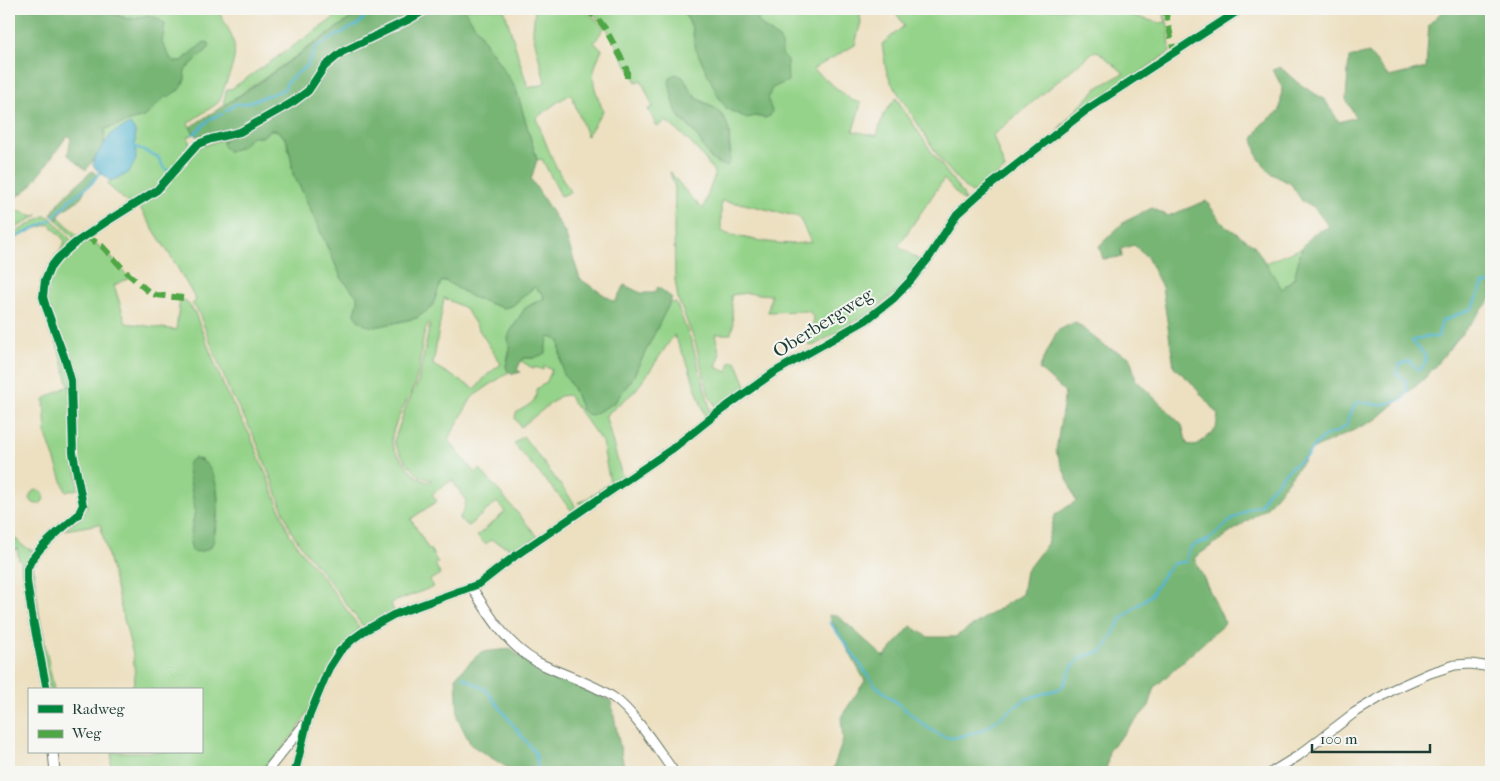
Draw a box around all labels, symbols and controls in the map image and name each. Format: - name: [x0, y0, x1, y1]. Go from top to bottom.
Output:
- street label: Oberbergweg: [769, 283, 878, 362]
- legend: [28, 688, 202, 754]
- text: Radweg: [72, 700, 125, 718]
- scale bar: [1312, 721, 1430, 753]
- text: Weg: [71, 724, 102, 742]
- text: 100 m: [1320, 730, 1358, 748]

